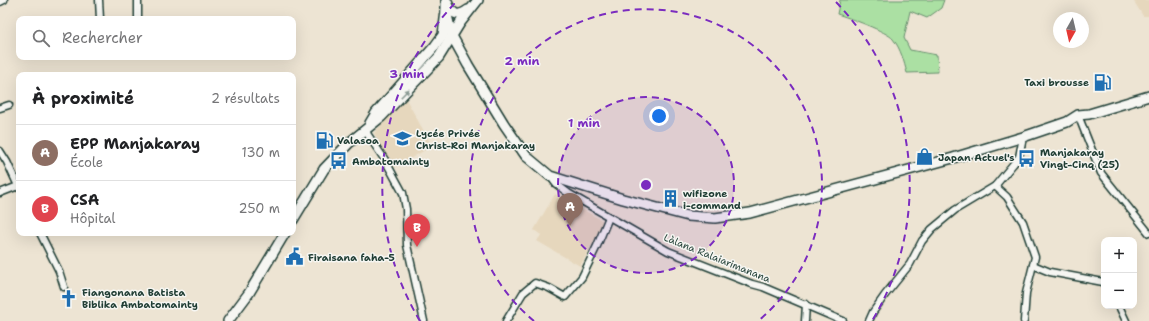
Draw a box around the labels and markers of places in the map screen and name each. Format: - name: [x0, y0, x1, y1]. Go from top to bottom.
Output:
- fuel station icon: Taxi brousse: [1092, 72, 1112, 92]
- place label: Taxi brousse: [1024, 76, 1089, 89]
- place label: Lycée Privée Christ-Roi Manjakaray: [416, 127, 535, 152]
- school or university icon: Lycée Privée Christ-Roi Manjakaray: [393, 129, 413, 149]
- fuel station icon: Valasoa: [314, 130, 334, 150]
- place label: Valasoa: [337, 134, 379, 147]
- place label: Manjakaray Vingt-Cinq (25): [1040, 146, 1119, 171]
- shop icon: Japan Actuel's: [915, 147, 935, 167]
- bus stop icon: Manjakaray Vingt-Cinq (25): [1017, 148, 1037, 168]
- bus stop icon: Ambatomainty: [329, 151, 349, 171]
- place label: Japan Actuel's: [938, 151, 1015, 164]
- place label: Ambatomainty: [352, 155, 429, 168]
- centre of rings: [639, 178, 653, 192]
- place label: wifizone i-command: [683, 187, 741, 212]
- building icon: wifizone i-command: [660, 189, 680, 209]
- pin: A: [557, 193, 583, 226]
- pin: B: [404, 214, 430, 247]
- public building icon: Firaisana faha-5: [285, 247, 305, 267]
- place label: Firaisana faha-5: [308, 251, 395, 264]
- place label: Fiangonana Batista Biblika Ambatomainty: [82, 286, 198, 311]
- church icon: Fiangonana Batista Biblika Ambatomainty: [59, 288, 79, 308]

